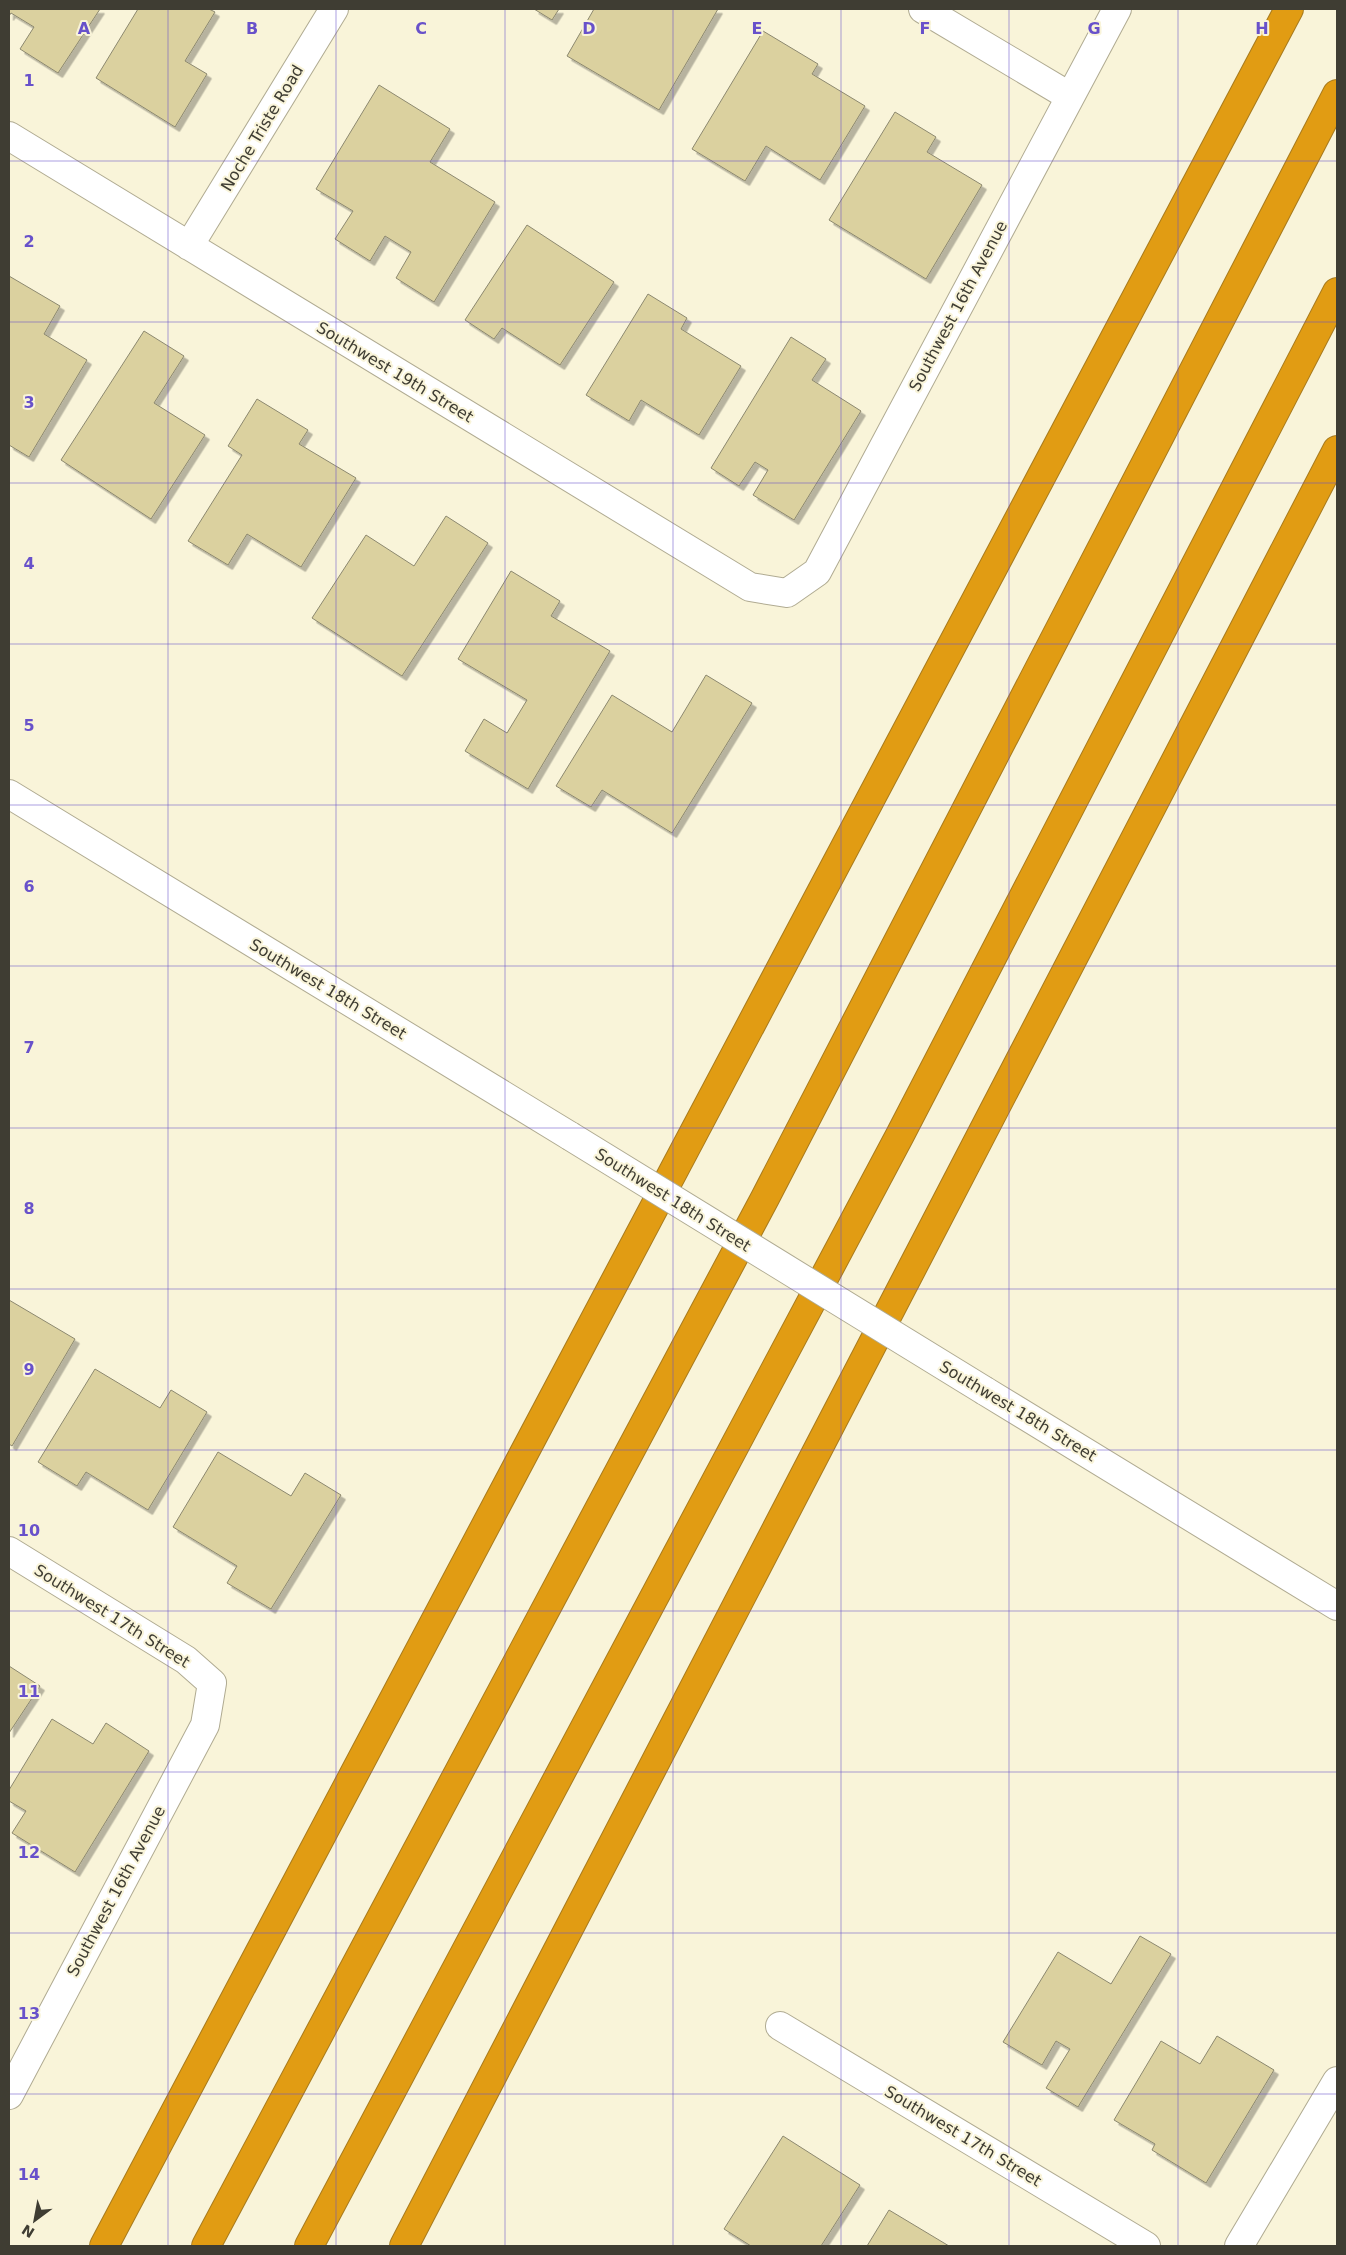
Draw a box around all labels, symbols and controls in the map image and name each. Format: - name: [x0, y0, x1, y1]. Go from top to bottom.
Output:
- text: A: [78, 19, 91, 38]
- text: B: [246, 19, 258, 38]
- text: C: [415, 19, 427, 38]
- text: D: [582, 19, 596, 38]
- text: E: [752, 19, 762, 38]
- text: F: [920, 19, 930, 38]
- text: G: [1087, 19, 1101, 38]
- text: H: [1255, 19, 1269, 38]
- street label: Noche Triste Road: [217, 61, 307, 195]
- text: 1: [23, 71, 35, 90]
- street label: Southwest 16th Avenue: [905, 217, 1011, 395]
- text: 2: [23, 232, 35, 251]
- street label: Southwest 19th Street: [313, 318, 477, 426]
- text: 3: [23, 393, 35, 412]
- text: 4: [23, 554, 35, 573]
- text: 5: [23, 716, 35, 735]
- text: 6: [23, 877, 35, 896]
- street label: Southwest 18th Street: [246, 935, 410, 1043]
- text: 7: [23, 1038, 35, 1057]
- street label: Southwest 18th Street: [592, 1144, 754, 1256]
- text: 8: [23, 1199, 35, 1218]
- street label: Southwest 18th Street: [936, 1357, 1100, 1465]
- text: 9: [23, 1360, 35, 1379]
- text: 10: [18, 1521, 40, 1540]
- street label: Southwest 17th Street: [31, 1560, 193, 1672]
- text: 11: [18, 1682, 40, 1701]
- street label: Southwest 16th Avenue: [63, 1802, 169, 1980]
- text: 12: [18, 1843, 40, 1862]
- text: 13: [18, 2004, 40, 2023]
- street label: Southwest 17th Street: [881, 2082, 1045, 2190]
- text: 14: [18, 2165, 40, 2184]
- north arrow: [10, 2195, 60, 2245]
- text: N: [19, 2221, 37, 2241]

